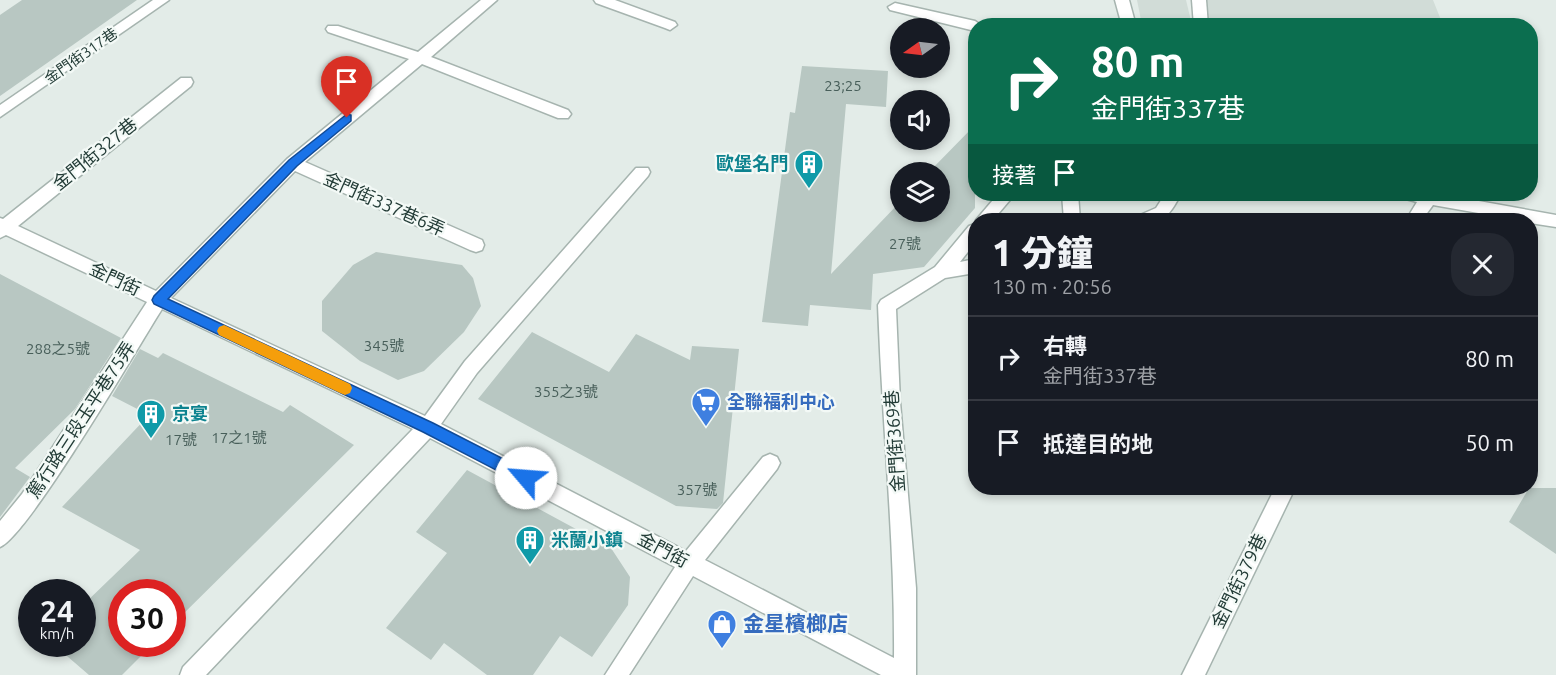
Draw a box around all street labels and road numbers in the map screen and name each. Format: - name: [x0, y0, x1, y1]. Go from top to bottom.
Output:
- street label: 金門街317巷: [41, 24, 121, 87]
- street label: 金門街327巷: [48, 113, 140, 193]
- street label: 金門街337巷6弄: [321, 167, 448, 239]
- street label: 金門街: [87, 258, 144, 299]
- street label: 篤行路三段玉平巷75弄: [22, 338, 138, 501]
- street label: 金門街369巷: [880, 389, 908, 493]
- street label: 金門街: [635, 528, 692, 571]
- street label: 金門街379巷: [1207, 530, 1270, 631]

